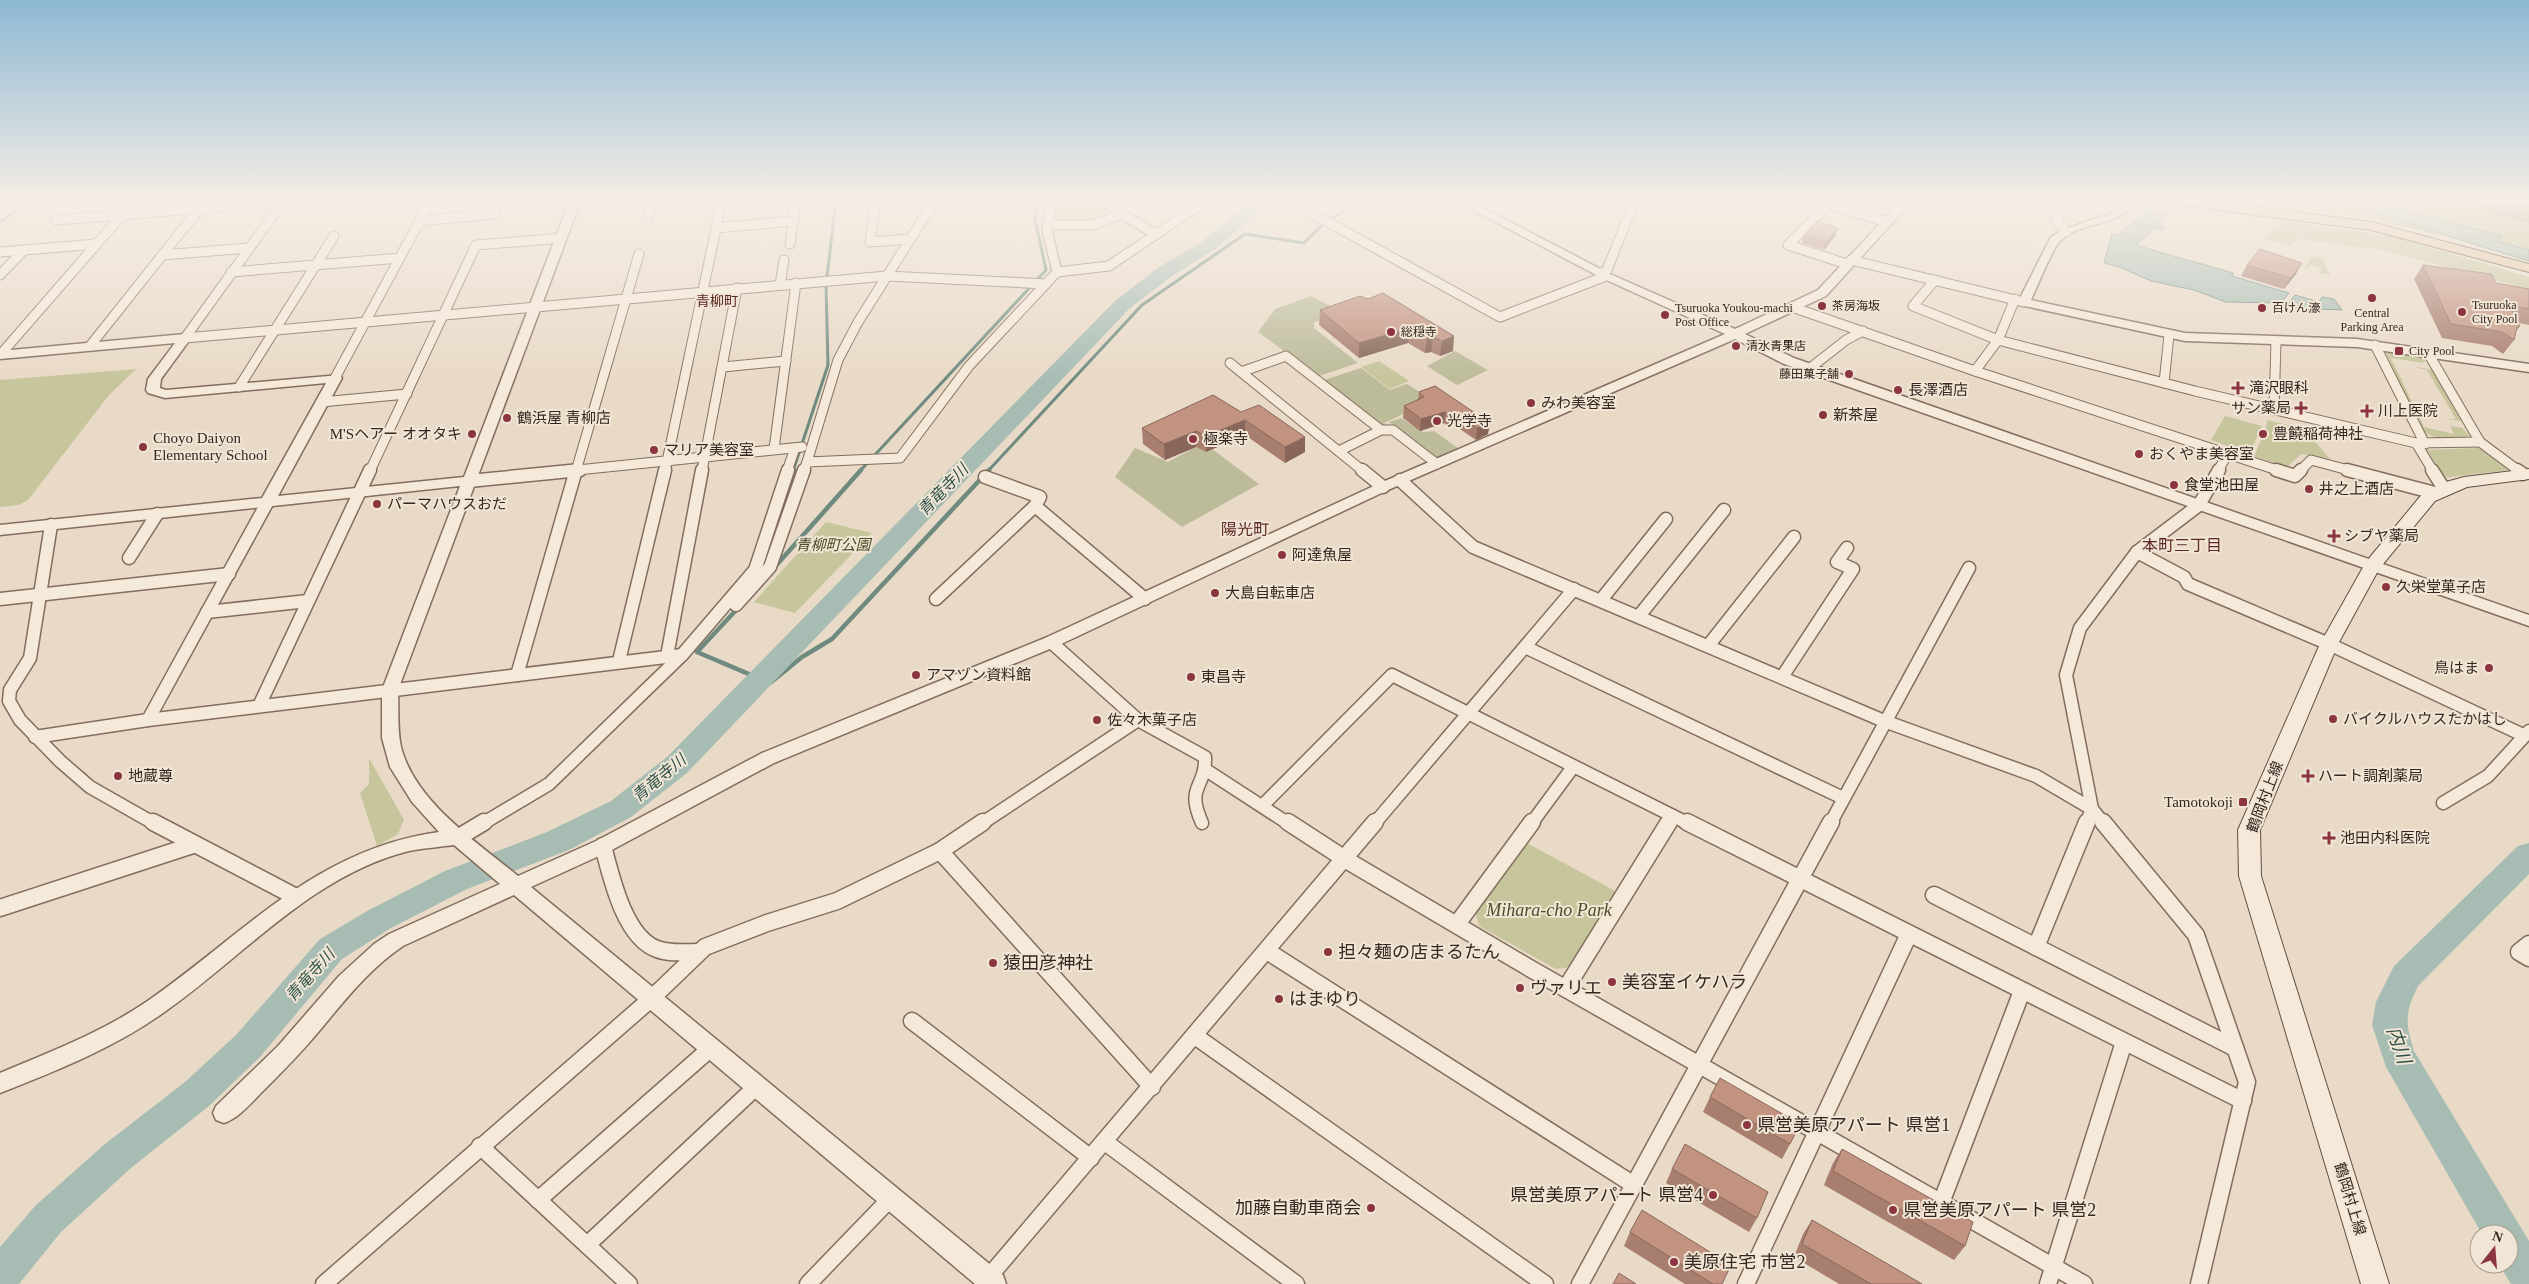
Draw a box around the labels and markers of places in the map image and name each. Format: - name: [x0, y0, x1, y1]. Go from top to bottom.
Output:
- marker: Central Parking Area: [2366, 292, 2378, 304]
- place label: Tsuruoka City Pool: [2472, 298, 2518, 326]
- place label: 茶房海坂: [1832, 299, 1880, 313]
- marker: 茶房海坂: [1816, 300, 1828, 312]
- place label: Tsuruoka Youkou-machi Post Office: [1675, 301, 1793, 329]
- place label: 百けん濠: [2272, 301, 2321, 315]
- marker: 百けん濠: [2256, 302, 2268, 314]
- place label: Central Parking Area: [2341, 306, 2404, 334]
- marker: Tsuruoka City Pool: [2456, 306, 2468, 318]
- marker: Tsuruoka Youkou-machi Post Office: [1659, 309, 1671, 321]
- place label: 総穏寺: [1401, 325, 1437, 339]
- marker: 総穏寺: [1385, 326, 1397, 338]
- place label: 清水青果店: [1746, 339, 1806, 353]
- marker: 清水青果店: [1730, 340, 1742, 352]
- place label: City Pool: [2409, 344, 2455, 358]
- marker: City Pool: [2393, 345, 2405, 357]
- place label: 藤田菓子舗: [1779, 367, 1839, 381]
- marker: 藤田菓子舗: [1843, 368, 1855, 380]
- place label: 滝沢眼科: [2249, 380, 2309, 396]
- marker: 滝沢眼科: [2231, 381, 2245, 395]
- place label: 長澤酒店: [1908, 382, 1968, 398]
- marker: 長澤酒店: [1892, 384, 1904, 396]
- place label: みわ美容室: [1541, 395, 1616, 411]
- marker: みわ美容室: [1525, 397, 1537, 409]
- place label: サン薬局: [2231, 400, 2291, 416]
- marker: サン薬局: [2295, 402, 2307, 414]
- place label: 川上医院: [2378, 403, 2438, 419]
- marker: 川上医院: [2360, 404, 2374, 418]
- place label: 新茶屋: [1833, 407, 1878, 423]
- marker: 新茶屋: [1817, 409, 1829, 421]
- place label: 鶴浜屋 青柳店: [517, 410, 611, 426]
- marker: 鶴浜屋 青柳店: [501, 412, 513, 424]
- place label: 光学寺: [1447, 413, 1492, 429]
- marker: 光学寺: [1431, 415, 1443, 427]
- place label: M'Sヘアー オオタキ: [330, 426, 462, 442]
- place label: 豊饒稲荷神社: [2273, 426, 2363, 442]
- marker: M'Sヘアー オオタキ: [466, 428, 478, 440]
- marker: 豊饒稲荷神社: [2257, 428, 2269, 440]
- place label: Choyo Daiyon Elementary School: [153, 430, 268, 463]
- place label: 極楽寺: [1203, 431, 1248, 447]
- marker: 極楽寺: [1187, 433, 1199, 445]
- marker: Choyo Daiyon Elementary School: [137, 441, 149, 453]
- place label: マリア美容室: [664, 442, 754, 458]
- marker: マリア美容室: [648, 444, 660, 456]
- place label: おくやま美容室: [2149, 446, 2254, 462]
- marker: おくやま美容室: [2133, 448, 2145, 460]
- place label: 食堂池田屋: [2184, 477, 2259, 493]
- marker: 食堂池田屋: [2168, 479, 2180, 491]
- place label: 井之上酒店: [2319, 480, 2394, 497]
- marker: 井之上酒店: [2303, 483, 2315, 495]
- place label: パーマハウスおだ: [387, 496, 507, 512]
- marker: パーマハウスおだ: [371, 498, 383, 510]
- place label: シブヤ薬局: [2344, 528, 2419, 544]
- marker: シブヤ薬局: [2328, 530, 2340, 542]
- place label: 阿達魚屋: [1292, 546, 1352, 563]
- marker: 阿達魚屋: [1276, 549, 1288, 561]
- place label: 久栄堂菓子店: [2396, 579, 2486, 595]
- marker: 久栄堂菓子店: [2380, 581, 2392, 593]
- place label: 大島自転車店: [1225, 585, 1315, 601]
- marker: 大島自転車店: [1209, 587, 1221, 599]
- place label: 鳥はま: [2434, 660, 2479, 676]
- marker: 鳥はま: [2483, 662, 2495, 674]
- place label: アマゾン資料館: [926, 666, 1031, 683]
- marker: アマゾン資料館: [910, 669, 922, 681]
- place label: 東昌寺: [1201, 669, 1246, 685]
- marker: 東昌寺: [1185, 671, 1197, 683]
- place label: バイクルハウスたかはし: [2343, 711, 2507, 727]
- place label: 佐々木菓子店: [1107, 712, 1197, 728]
- marker: バイクルハウスたかはし: [2327, 713, 2339, 725]
- marker: 佐々木菓子店: [1091, 714, 1103, 726]
- place label: 地蔵尊: [128, 768, 173, 784]
- place label: ハート調剤薬局: [2318, 768, 2423, 784]
- marker: 地蔵尊: [112, 770, 124, 782]
- marker: ハート調剤薬局: [2302, 770, 2314, 782]
- place label: Tamotokoji: [2164, 794, 2233, 810]
- marker: Tamotokoji: [2237, 796, 2249, 808]
- place label: 池田内科医院: [2340, 830, 2430, 846]
- marker: 池田内科医院: [2322, 831, 2336, 845]
- place label: 担々麺の店まるたん: [1338, 942, 1500, 962]
- marker: 担々麺の店まるたん: [1322, 946, 1334, 958]
- place label: 猿田彦神社: [1003, 953, 1093, 973]
- marker: 猿田彦神社: [987, 957, 999, 969]
- place label: 美容室イケハラ: [1622, 972, 1747, 992]
- marker: 美容室イケハラ: [1606, 976, 1618, 988]
- place label: ヴァリエ: [1530, 978, 1602, 998]
- marker: ヴァリエ: [1514, 982, 1526, 994]
- place label: はまゆり: [1289, 989, 1361, 1009]
- marker: はまゆり: [1273, 993, 1285, 1005]
- place label: 県営美原アパート 県営1: [1757, 1115, 1950, 1135]
- marker: 県営美原アパート 県営1: [1741, 1119, 1753, 1131]
- place label: 県営美原アパート 県営4: [1510, 1185, 1703, 1205]
- marker: 県営美原アパート 県営4: [1707, 1189, 1719, 1201]
- place label: 加藤自動車商会: [1235, 1198, 1361, 1218]
- place label: 県営美原アパート 県営2: [1903, 1200, 2096, 1220]
- marker: 加藤自動車商会: [1365, 1202, 1377, 1214]
- marker: 県営美原アパート 県営2: [1887, 1204, 1899, 1216]
- place label: 美原住宅 市営2: [1684, 1252, 1806, 1272]
- marker: 美原住宅 市営2: [1668, 1256, 1680, 1268]

